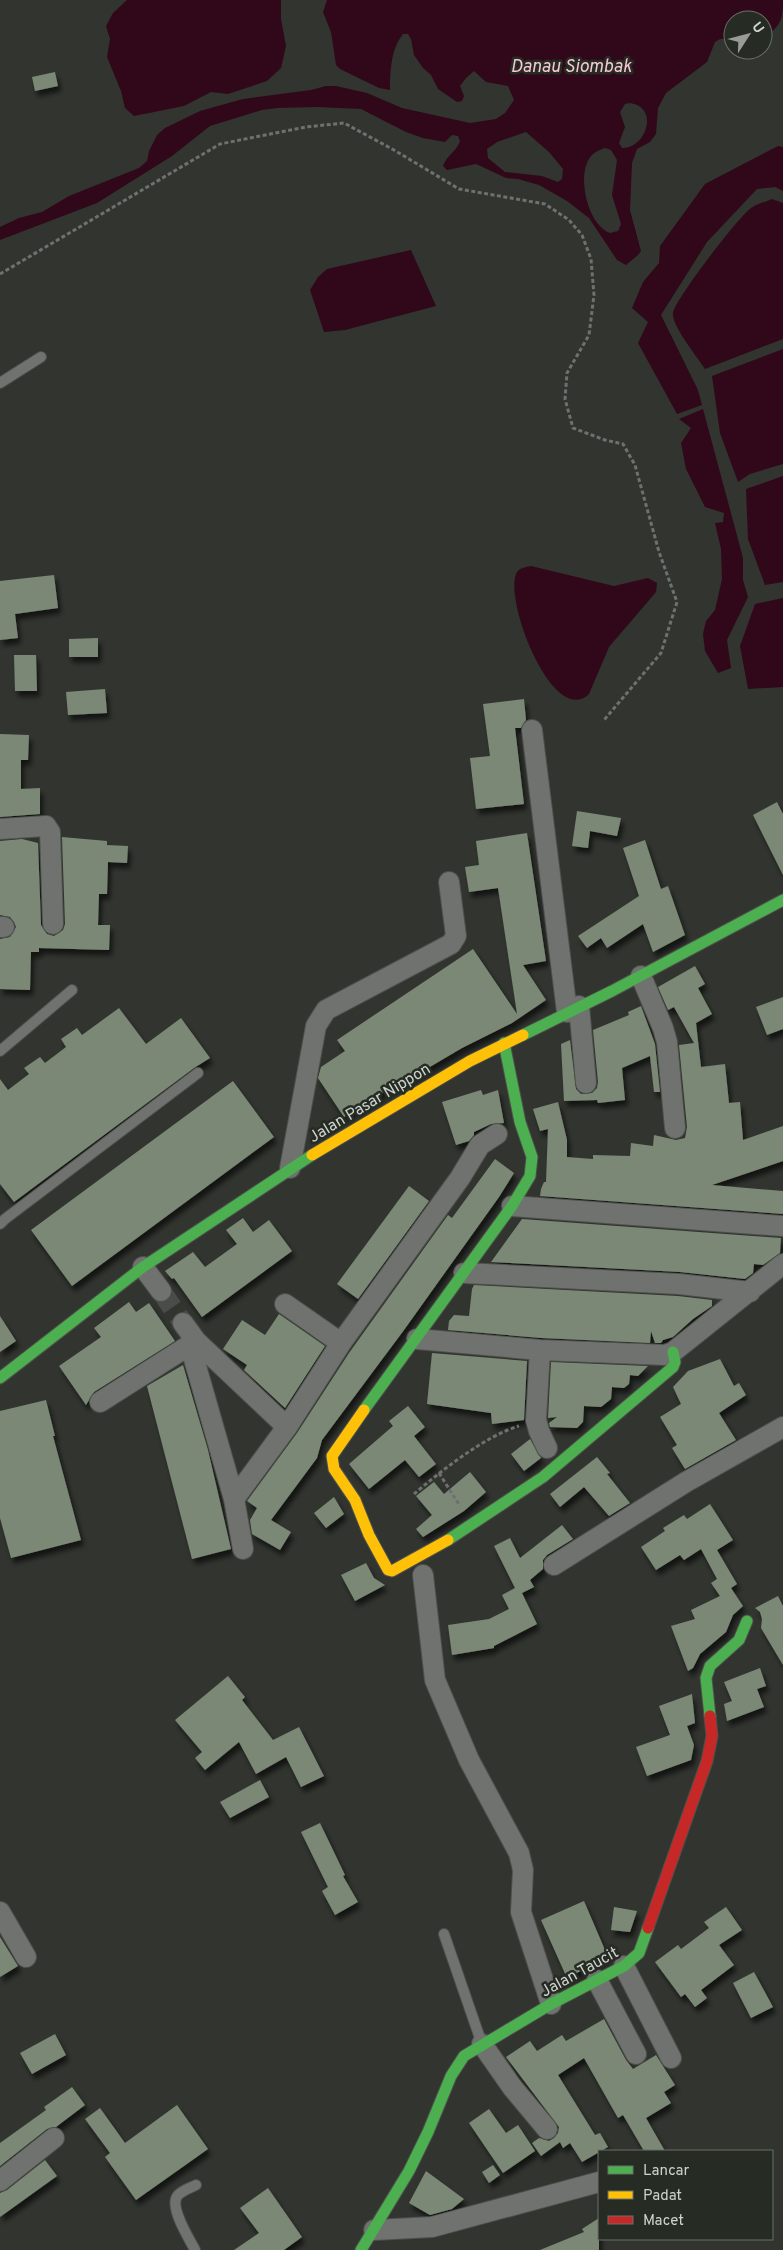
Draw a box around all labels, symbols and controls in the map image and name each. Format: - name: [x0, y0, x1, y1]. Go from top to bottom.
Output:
- north arrow: [723, 10, 773, 60]
- text: U: [747, 19, 767, 37]
- water label: Danau Siombak: [510, 56, 632, 79]
- street label: Jalan Pasar Nippon: [306, 1060, 434, 1148]
- street label: Jalan Taucit: [538, 1943, 622, 2002]
- legend: [598, 2150, 773, 2240]
- text: Lancar: [643, 2162, 690, 2181]
- text: Padat: [643, 2187, 682, 2206]
- text: Macet: [643, 2212, 684, 2231]

